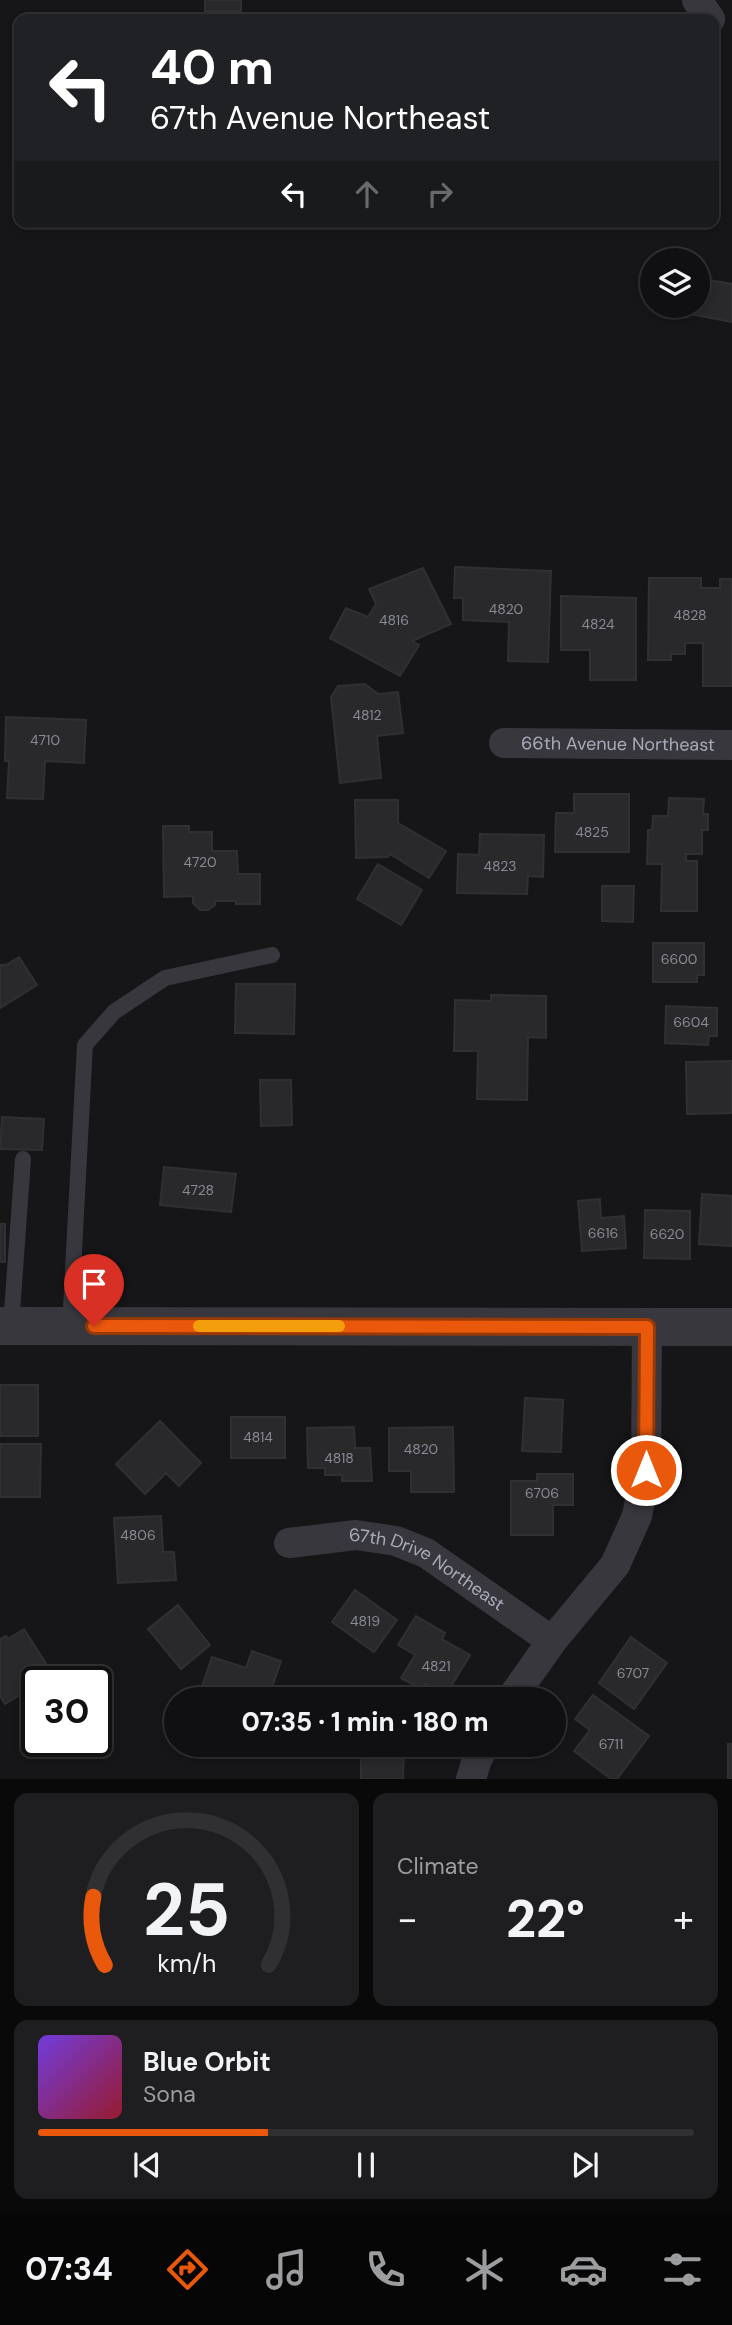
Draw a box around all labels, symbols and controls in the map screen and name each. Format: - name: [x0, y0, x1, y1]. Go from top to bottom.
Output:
- text: 40 m: [150, 35, 274, 99]
- icon: left: [35, 42, 126, 133]
- text: 67th Avenue Northeast: [150, 97, 490, 139]
- icon: left: [275, 175, 313, 213]
- icon: ahead: [348, 175, 386, 213]
- icon: right: [421, 175, 459, 213]
- map controls: [640, 248, 710, 318]
- button: layers: [640, 248, 710, 318]
- house number: 4820: [489, 600, 523, 618]
- house number: 4828: [673, 606, 707, 624]
- house number: 4816: [379, 611, 409, 629]
- house number: 4824: [581, 615, 615, 633]
- house number: 4812: [352, 706, 382, 724]
- house number: 4710: [30, 731, 60, 749]
- street label: 66th Avenue Northeast: [521, 731, 715, 757]
- house number: 4825: [575, 823, 609, 841]
- house number: 4720: [183, 853, 217, 871]
- house number: 4823: [483, 857, 517, 875]
- house number: 6600: [661, 950, 697, 968]
- house number: 6604: [673, 1013, 709, 1031]
- house number: 4728: [182, 1181, 214, 1199]
- house number: 6616: [588, 1224, 618, 1242]
- house number: 6620: [650, 1225, 684, 1243]
- pin: [64, 1254, 124, 1326]
- icon: arrive: [75, 1265, 113, 1303]
- house number: 4814: [243, 1428, 273, 1446]
- position arrow: [609, 1433, 683, 1507]
- house number: 4820: [404, 1440, 438, 1458]
- house number: 4818: [324, 1449, 354, 1467]
- house number: 6706: [525, 1484, 559, 1502]
- street label: 67th Drive Northeast: [348, 1523, 509, 1616]
- house number: 4806: [120, 1526, 156, 1544]
- house number: 4819: [350, 1612, 380, 1630]
- house number: 4821: [421, 1657, 451, 1675]
- house number: 6707: [617, 1664, 649, 1682]
- speed limit sign: 30: [21, 1666, 112, 1757]
- text: 07:35 · 1 min · 180 m: [241, 1705, 489, 1739]
- house number: 6711: [599, 1735, 623, 1753]
- text: Climate: [397, 1851, 479, 1881]
- text: 25: [143, 1864, 230, 1959]
- text: 22°: [506, 1885, 585, 1953]
- text: −: [397, 1894, 418, 1944]
- text: +: [673, 1894, 694, 1944]
- text: km/h: [157, 1947, 216, 1980]
- text: Blue Orbit: [143, 2045, 271, 2079]
- text: Sona: [143, 2079, 196, 2109]
- icon: previous: [128, 2146, 166, 2184]
- icon: pause: [347, 2146, 385, 2184]
- icon: next: [566, 2146, 604, 2184]
- icon: directions: [163, 2245, 212, 2294]
- icon: music: [262, 2245, 311, 2294]
- icon: phone: [361, 2245, 410, 2294]
- icon: climate: [460, 2245, 509, 2294]
- icon: car: [559, 2245, 608, 2294]
- icon: filters: [658, 2245, 707, 2294]
- text: 07:34: [25, 2248, 113, 2290]

